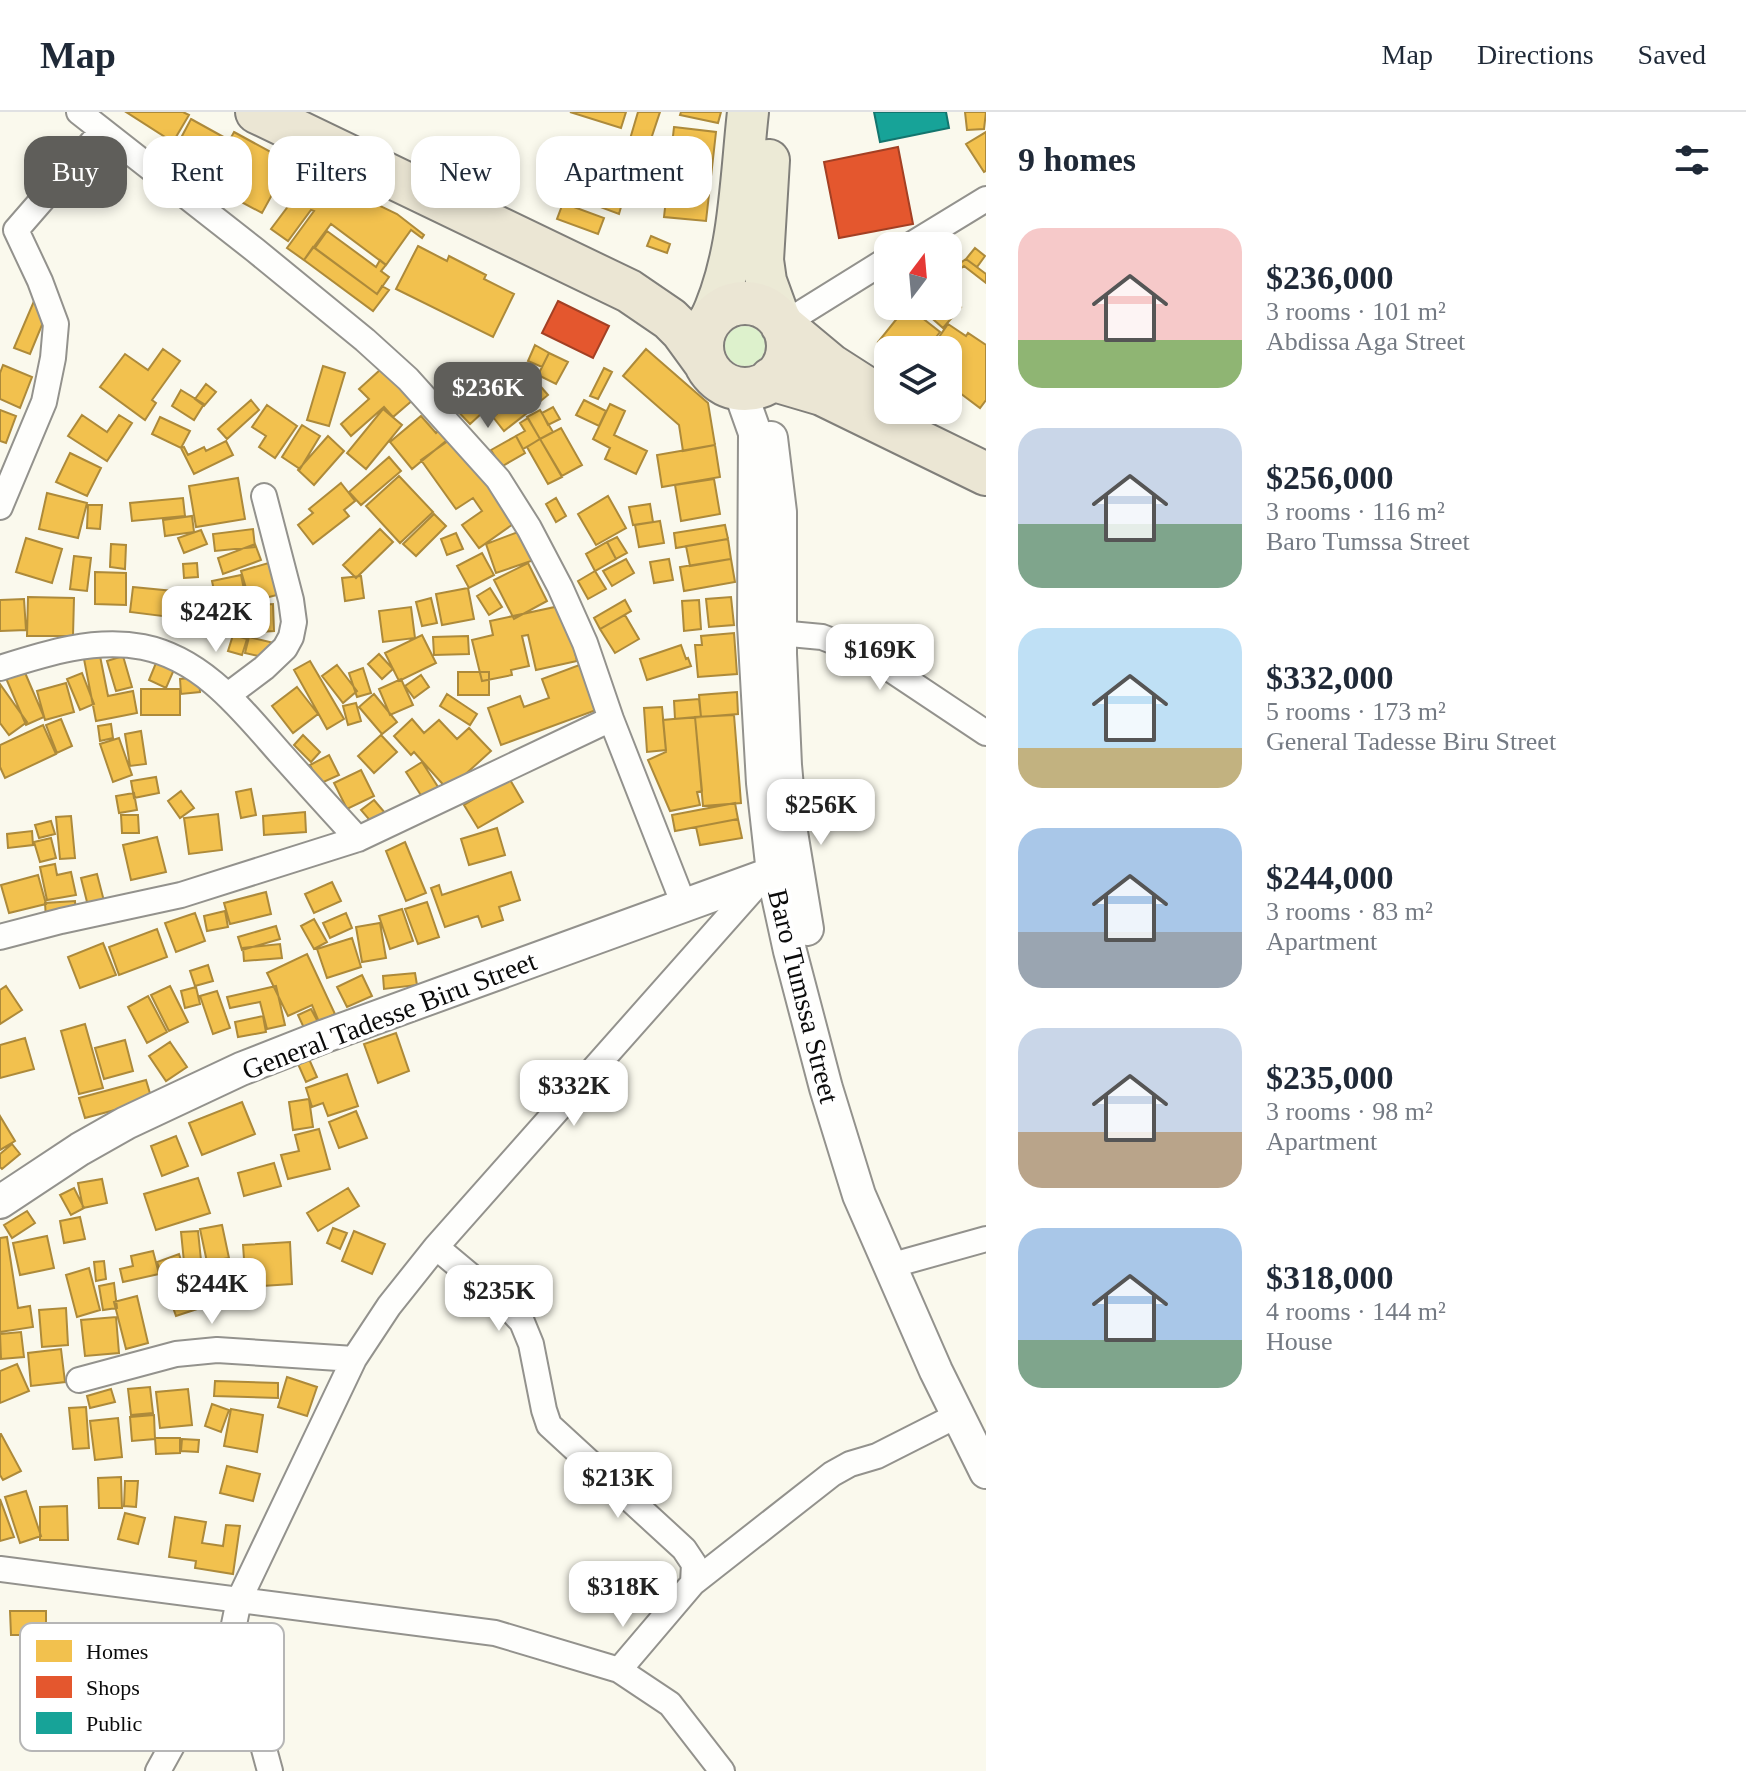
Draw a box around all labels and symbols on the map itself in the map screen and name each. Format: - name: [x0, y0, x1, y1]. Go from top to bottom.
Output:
- north arrow: [874, 232, 962, 320]
- pin: $236K: [432, 362, 544, 430]
- pin: $242K: [160, 586, 272, 654]
- pin: $169K: [824, 624, 936, 692]
- pin: $256K: [765, 779, 877, 847]
- street label: Baro Tumssa Street: [762, 886, 845, 1106]
- street label: General Tadesse Biru Street: [238, 945, 541, 1086]
- pin: $332K: [518, 1060, 630, 1128]
- pin: $244K: [156, 1258, 268, 1326]
- pin: $235K: [443, 1265, 555, 1333]
- pin: $213K: [562, 1452, 674, 1520]
- pin: $318K: [567, 1561, 679, 1629]
- legend: [20, 1623, 284, 1751]
- text: Homes: [86, 1639, 148, 1664]
- text: Shops: [86, 1675, 140, 1700]
- text: Public: [86, 1711, 142, 1736]

